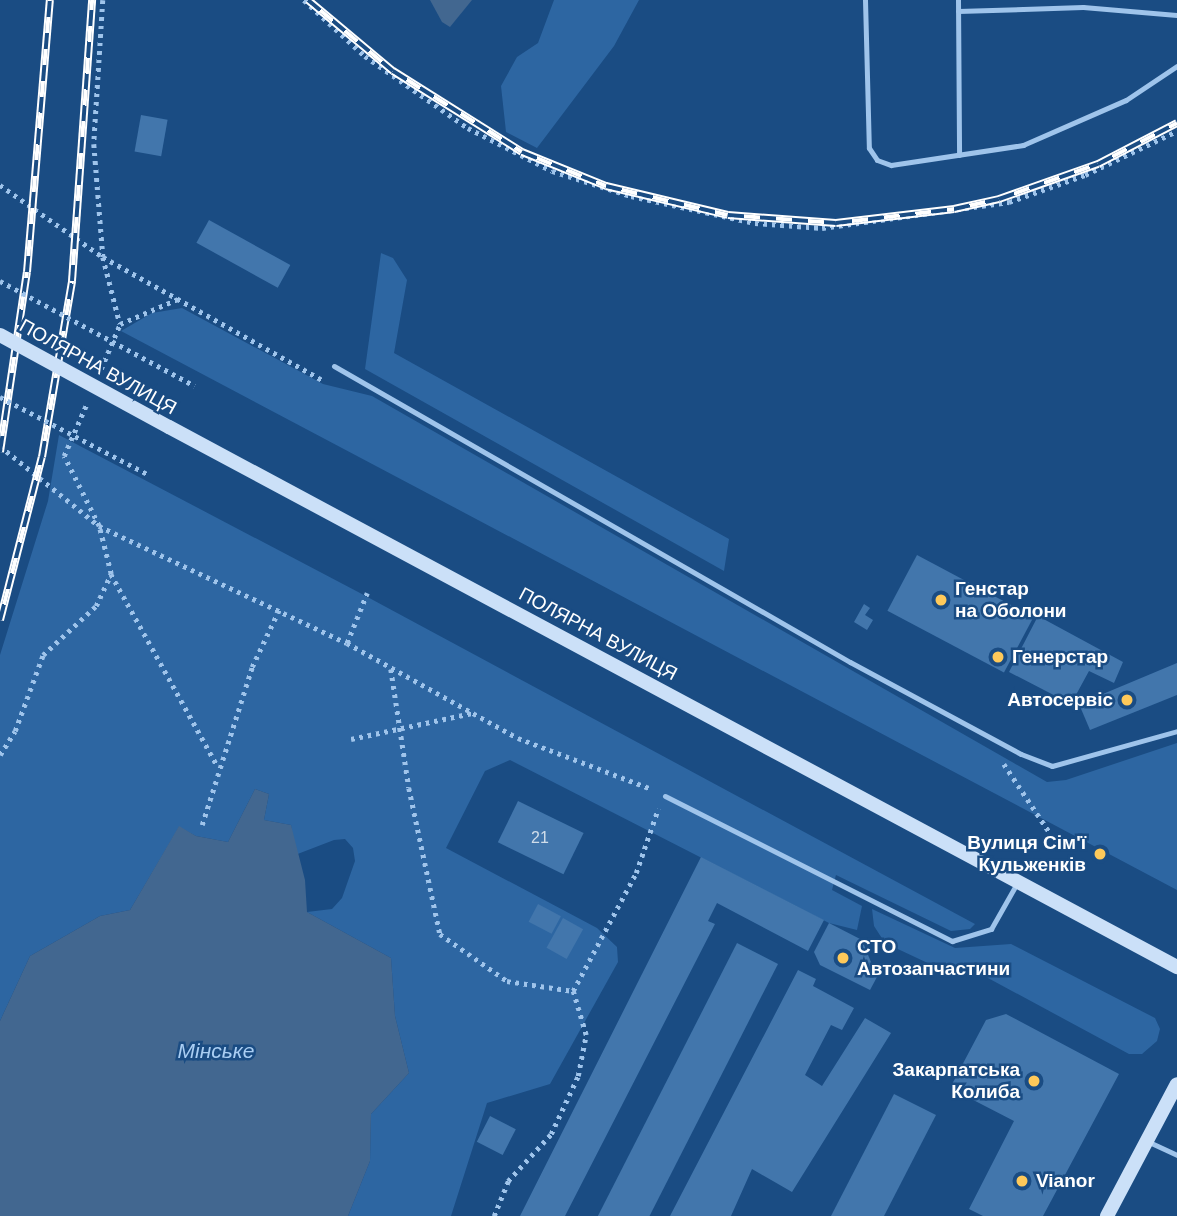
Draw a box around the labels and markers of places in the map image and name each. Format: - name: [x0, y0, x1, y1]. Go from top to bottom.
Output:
- place label: Генстар на Оболони: [955, 578, 1067, 622]
- marker: Генстар на Оболони: [933, 592, 949, 608]
- place label: Генерстар: [1012, 646, 1108, 668]
- marker: Генерстар: [990, 649, 1006, 665]
- place label: Автосервіс: [1007, 689, 1113, 711]
- marker: Автосервіс: [1119, 692, 1135, 708]
- place label: Вулиця Сім'ї Кульженків: [967, 832, 1086, 876]
- marker: Вулиця Сім'ї Кульженків: [1092, 846, 1108, 862]
- place label: СТО Автозапчастини: [857, 936, 1010, 980]
- marker: СТО Автозапчастини: [835, 950, 851, 966]
- place label: Закарпатська Колиба: [892, 1059, 1020, 1103]
- marker: Закарпатська Колиба: [1026, 1073, 1042, 1089]
- place label: Vianor: [1036, 1170, 1095, 1192]
- marker: Vianor: [1014, 1173, 1030, 1189]

